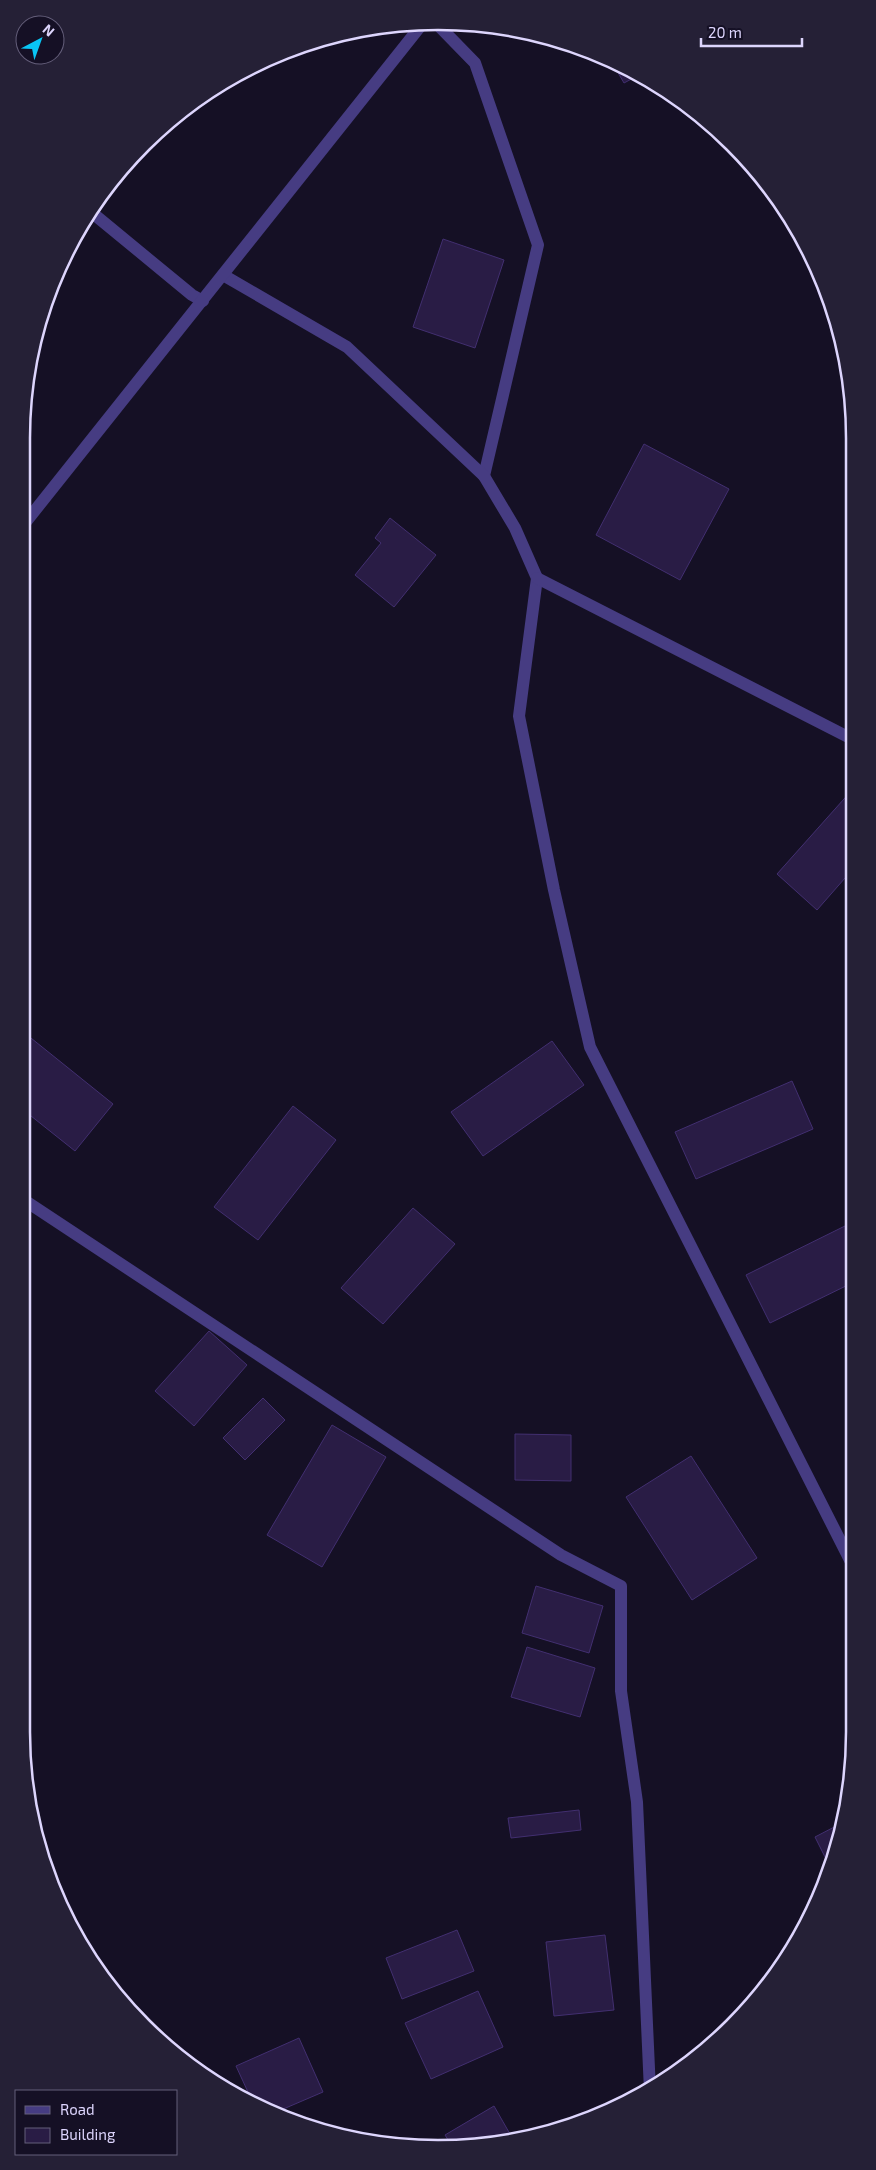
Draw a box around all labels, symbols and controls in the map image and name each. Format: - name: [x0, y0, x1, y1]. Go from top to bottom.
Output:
- north arrow: [15, 15, 65, 65]
- scale bar: [701, 15, 802, 47]
- text: N: [39, 20, 58, 40]
- text: 20 m: [708, 23, 742, 41]
- legend: [15, 2090, 178, 2155]
- text: Road: [60, 2100, 95, 2118]
- text: Building: [60, 2125, 116, 2143]

